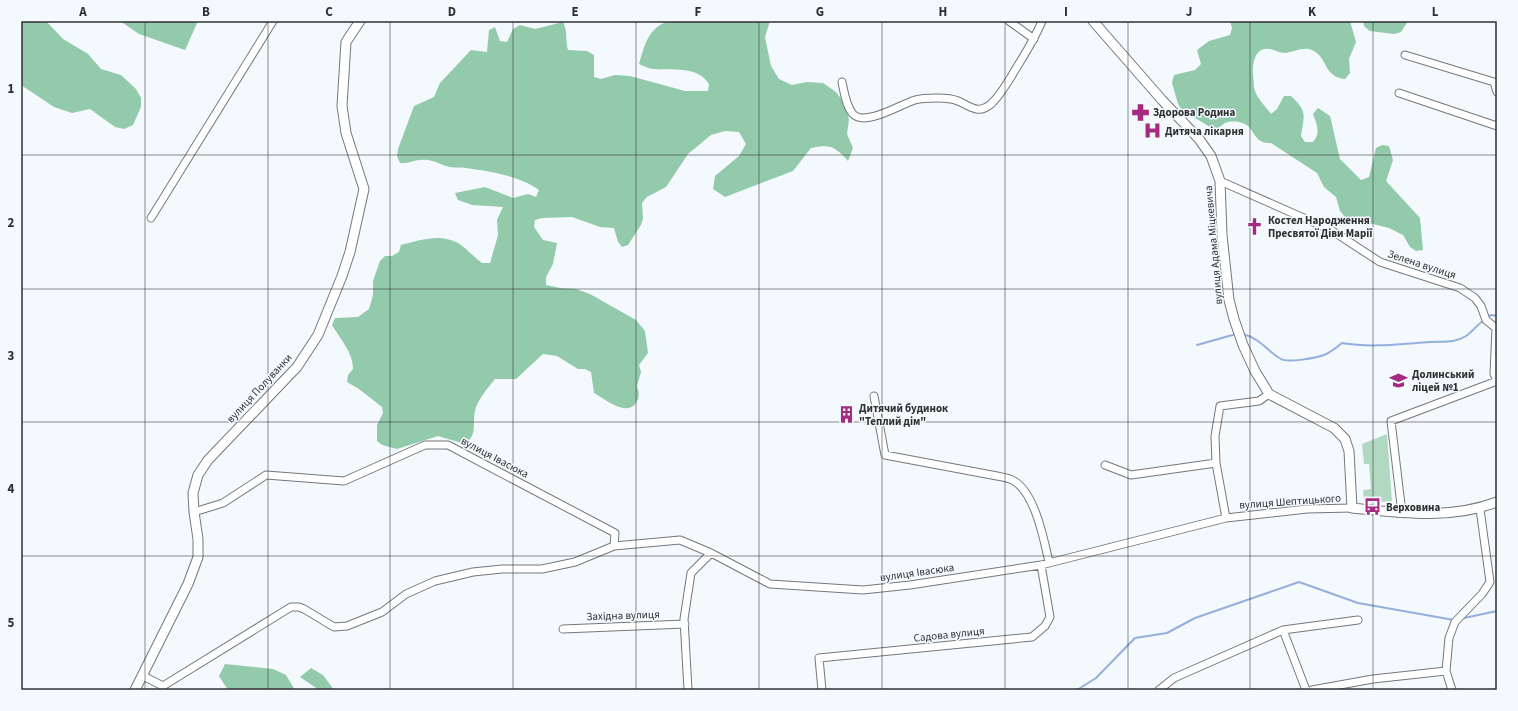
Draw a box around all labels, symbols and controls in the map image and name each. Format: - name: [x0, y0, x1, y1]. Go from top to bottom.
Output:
- text: A: [78, 3, 87, 21]
- text: B: [202, 3, 210, 21]
- text: C: [325, 3, 333, 21]
- text: D: [448, 3, 456, 21]
- text: E: [571, 3, 579, 21]
- text: F: [695, 3, 702, 21]
- text: G: [816, 3, 824, 21]
- text: H: [939, 3, 947, 21]
- text: I: [1064, 3, 1068, 21]
- text: J: [1186, 3, 1192, 21]
- text: K: [1308, 3, 1317, 21]
- text: L: [1432, 3, 1439, 21]
- text: 1: [8, 80, 15, 98]
- pharmacy icon: Здорова Родина: [1130, 102, 1150, 122]
- place label: Здорова Родина: [1153, 105, 1236, 120]
- hospital icon: Дитяча лікарня: [1142, 121, 1162, 141]
- place label: Дитяча лікарня: [1165, 124, 1244, 139]
- street label: вулиця Адама Міцкевича: [1201, 185, 1226, 305]
- place label: Костел Народження Пресвятої Діви Марії: [1268, 213, 1373, 241]
- text: 2: [8, 214, 15, 232]
- church icon: Костел Народження Пресвятої Діви Марії: [1245, 216, 1265, 236]
- street label: Зелена вулиця: [1386, 246, 1458, 283]
- text: 3: [8, 347, 15, 365]
- street label: вулиця Полуванки: [223, 350, 295, 426]
- place label: Долинський ліцей №1: [1412, 367, 1474, 395]
- school or university icon: Долинський ліцей №1: [1389, 370, 1409, 390]
- place label: Дитячий будинок "Теплий дім": [859, 401, 948, 429]
- building icon: Дитячий будинок "Теплий дім": [836, 404, 856, 424]
- street label: вулиця Івасюка: [458, 433, 531, 482]
- text: 4: [8, 480, 15, 498]
- street label: вулиця Шептицького: [1239, 490, 1341, 513]
- bus stop icon: Верховина: [1363, 497, 1383, 517]
- place label: Верховина: [1386, 500, 1440, 515]
- street label: вулиця Івасюка: [879, 560, 955, 585]
- street label: Західна вулиця: [586, 607, 660, 624]
- text: 5: [8, 614, 15, 632]
- street label: Садова вулиця: [913, 623, 985, 646]

